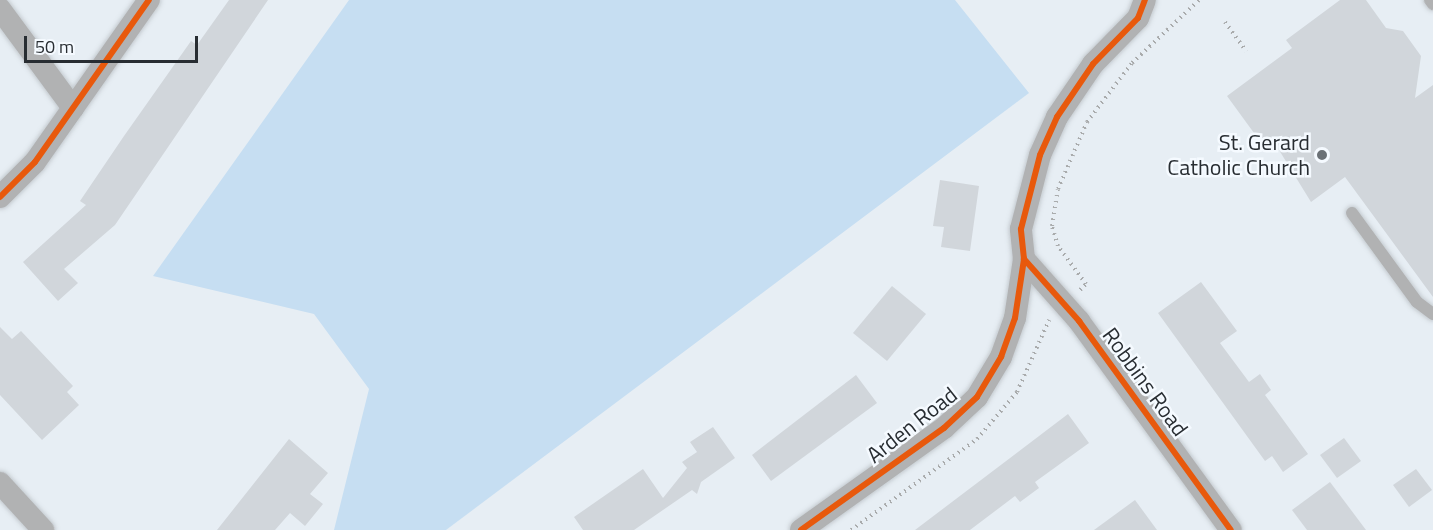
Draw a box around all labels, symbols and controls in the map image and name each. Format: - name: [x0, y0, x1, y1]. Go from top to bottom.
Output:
- scale bar: [27, 24, 201, 62]
- text: 50 m: [35, 33, 74, 60]
- place label: St. Gerard Catholic Church: [1167, 129, 1310, 180]
- marker: St. Gerard Catholic Church: [1315, 148, 1329, 162]
- street label: Robbins Road: [1097, 323, 1193, 441]
- street label: Arden Road: [862, 382, 962, 468]

